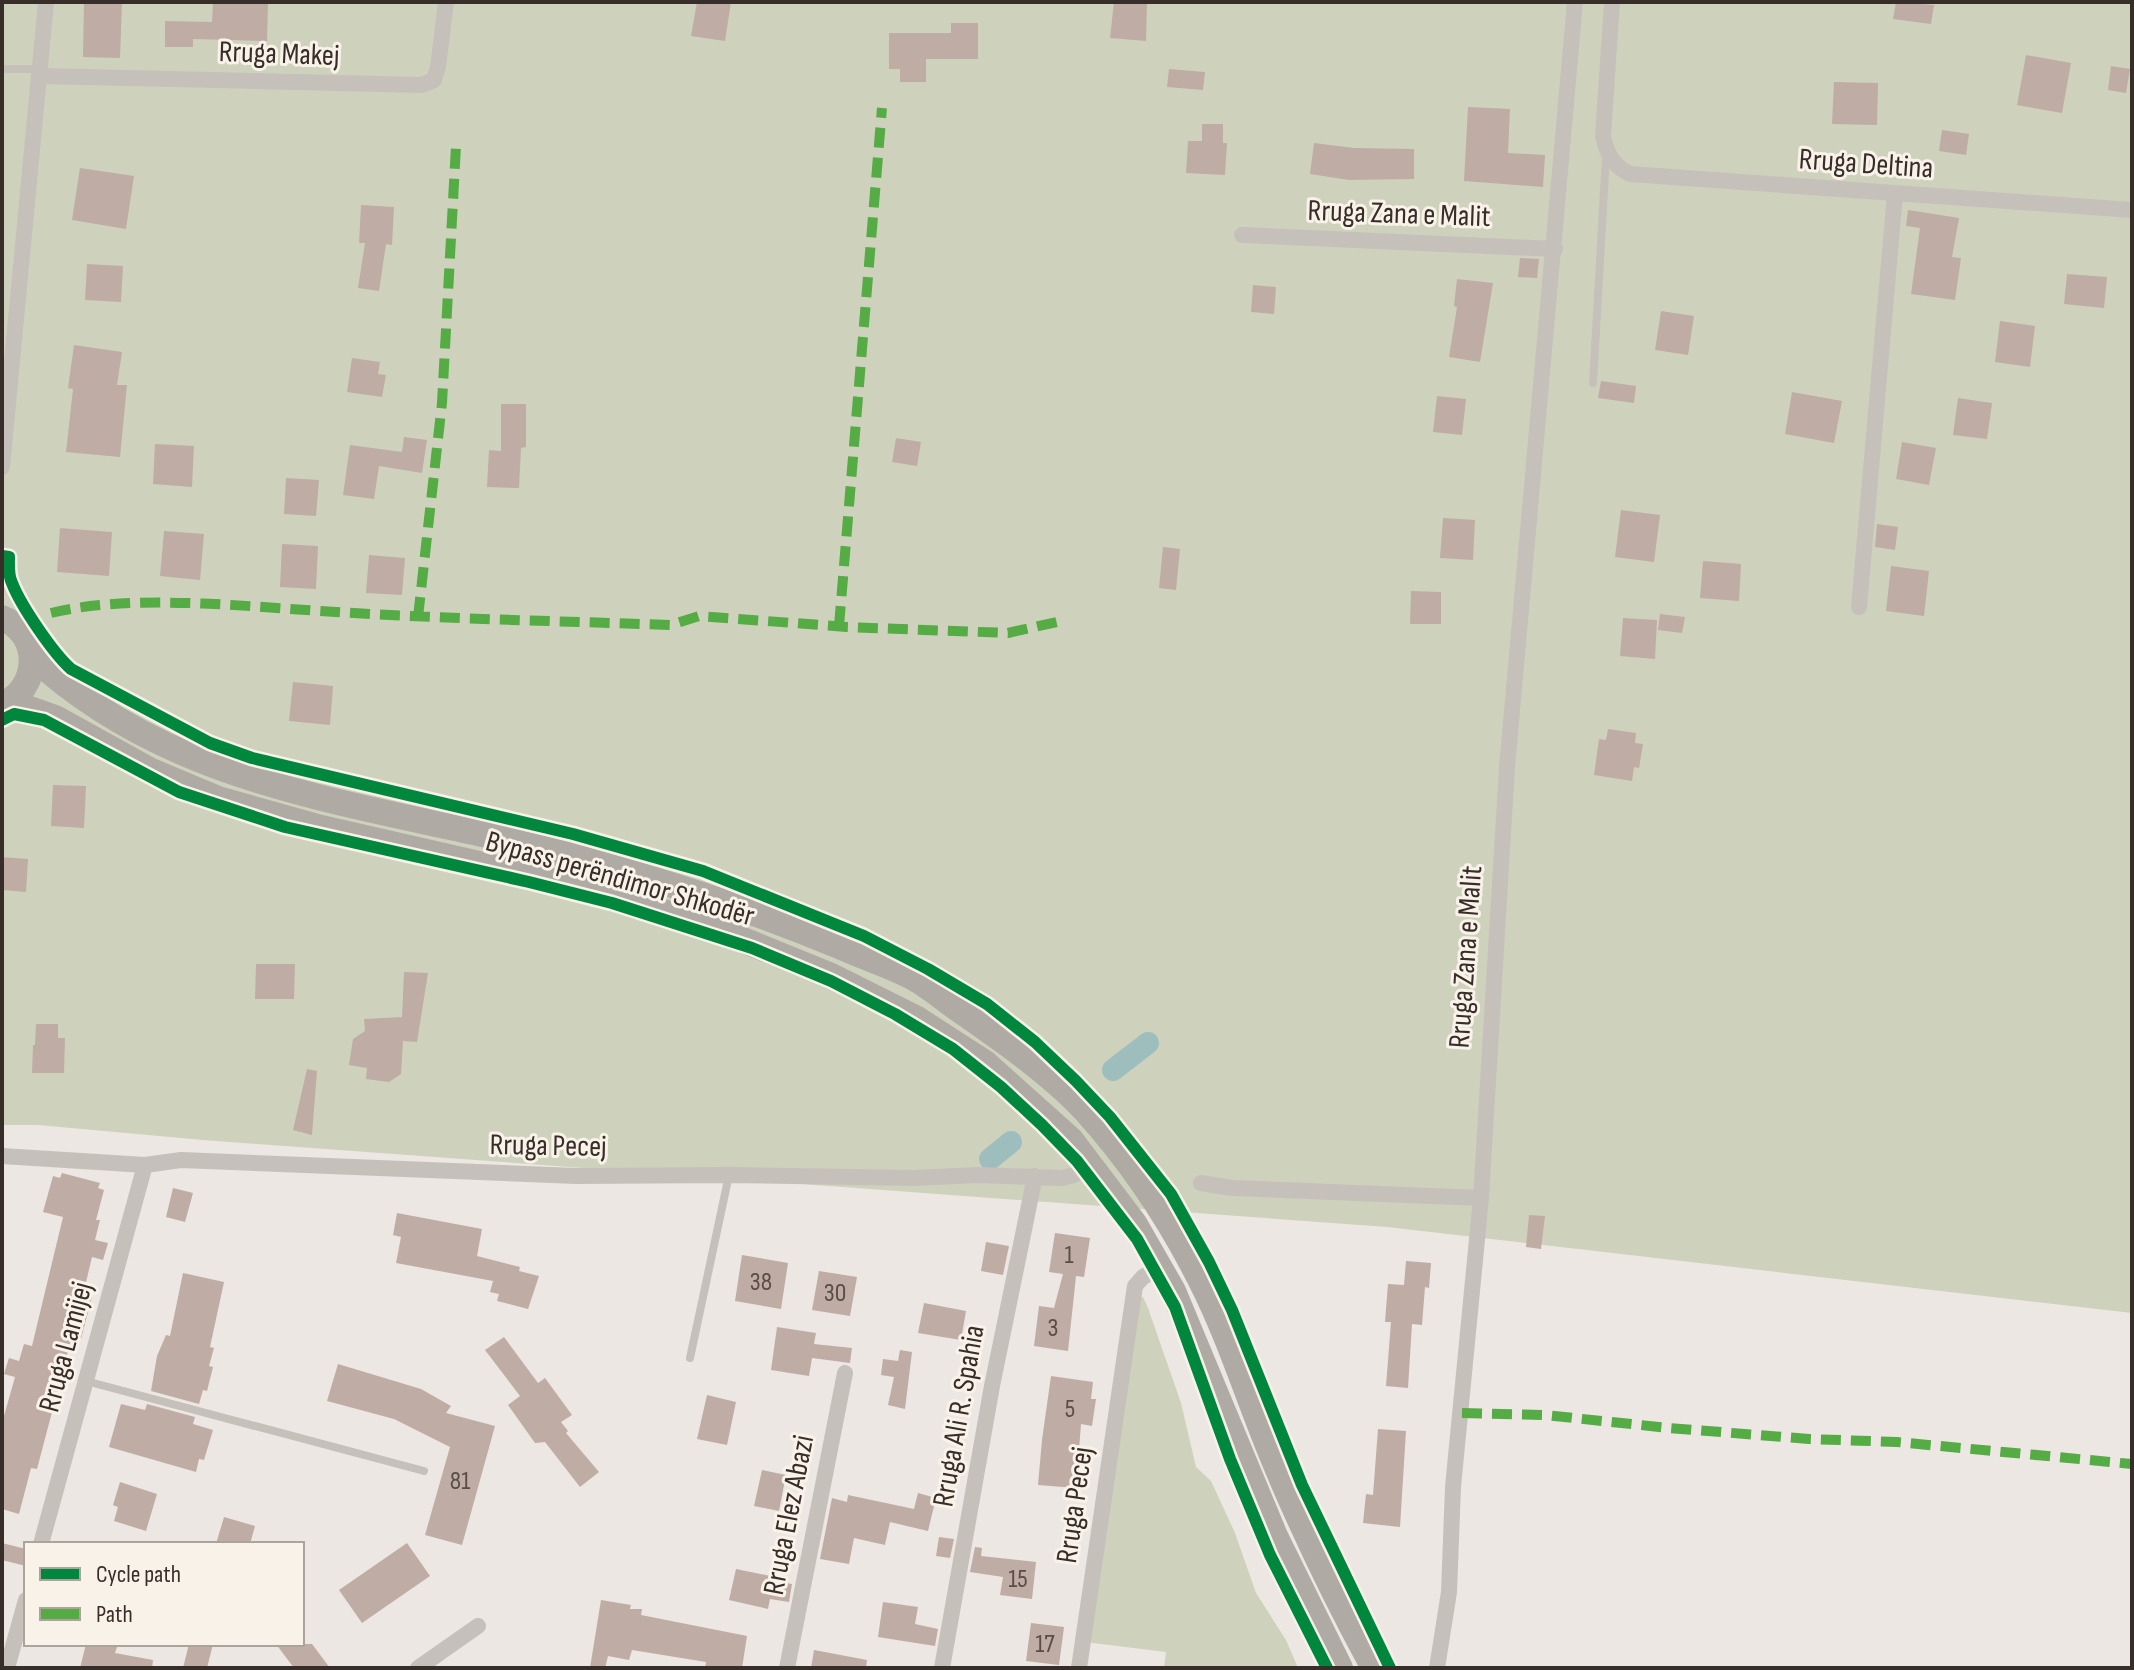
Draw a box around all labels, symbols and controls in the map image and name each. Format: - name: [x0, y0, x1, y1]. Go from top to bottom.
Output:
- street label: Rruga Makej: [218, 34, 340, 74]
- street label: Rruga Deltina: [1798, 141, 1934, 187]
- street label: Rruga Zana e Malit: [1307, 193, 1491, 235]
- street label: Bypass perëndimor Shkodër: [482, 823, 759, 935]
- street label: Rruga Zana e Malit: [1442, 865, 1490, 1049]
- street label: Rruga Pecej: [489, 1127, 607, 1165]
- house number: 1: [1064, 1240, 1074, 1271]
- house number: 38: [750, 1267, 772, 1298]
- street label: Rruga Lamijej: [31, 1278, 101, 1416]
- house number: 30: [824, 1278, 846, 1309]
- house number: 3: [1048, 1313, 1058, 1344]
- street label: Rruga Ali R. Spahia: [925, 1322, 993, 1510]
- house number: 5: [1065, 1394, 1075, 1425]
- street label: Rruga Elez Abazi: [756, 1432, 822, 1598]
- street label: Rruga Pecej: [1049, 1445, 1101, 1565]
- house number: 81: [450, 1466, 470, 1497]
- legend: [24, 1542, 304, 1646]
- text: Cycle path: [96, 1560, 181, 1589]
- house number: 15: [1008, 1564, 1028, 1595]
- text: Path: [96, 1600, 133, 1629]
- house number: 17: [1035, 1629, 1055, 1660]

